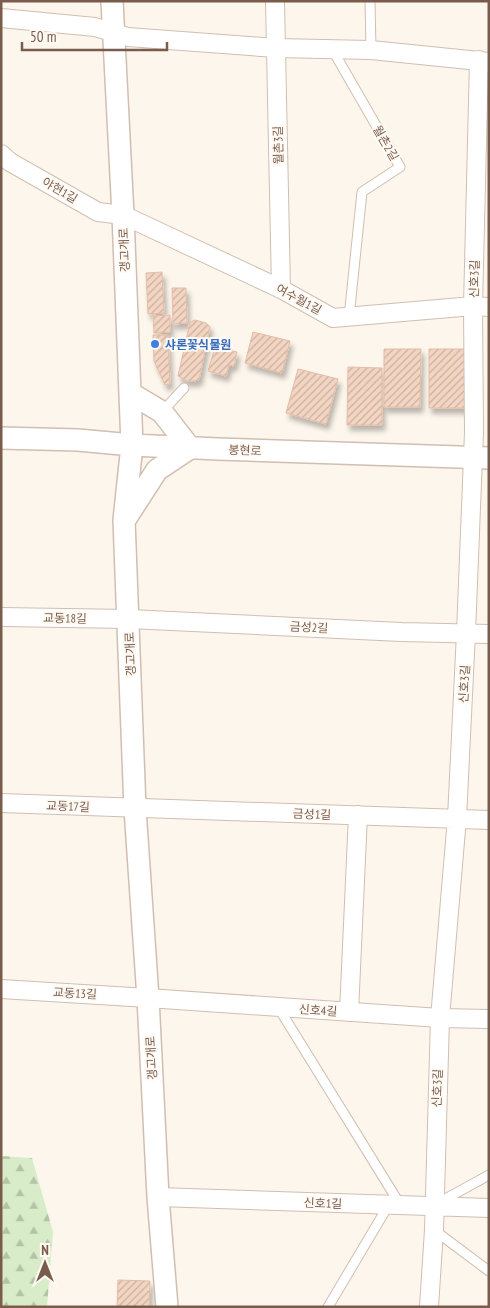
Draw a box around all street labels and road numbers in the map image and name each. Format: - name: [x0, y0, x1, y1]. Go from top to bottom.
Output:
- street label: 월촌2길: [370, 123, 402, 163]
- street label: 월촌3길: [270, 126, 286, 164]
- street label: 야현1길: [40, 174, 80, 206]
- street label: 갱고개로: [116, 228, 132, 272]
- street label: 신호3길: [466, 260, 482, 298]
- street label: 여수월1길: [274, 281, 324, 317]
- street label: 봉현로: [228, 442, 262, 458]
- street label: 교동18길: [43, 610, 87, 626]
- street label: 금성2길: [289, 619, 329, 635]
- street label: 갱고개로: [122, 632, 138, 676]
- street label: 신호3길: [456, 664, 472, 704]
- street label: 교동17길: [46, 798, 90, 814]
- street label: 금성1길: [292, 806, 332, 822]
- street label: 교동13길: [53, 984, 97, 1002]
- street label: 신호4길: [298, 1001, 338, 1019]
- street label: 갱고개로: [142, 1036, 160, 1080]
- street label: 신호3길: [429, 1068, 445, 1108]
- street label: 신호1길: [303, 1195, 343, 1211]

